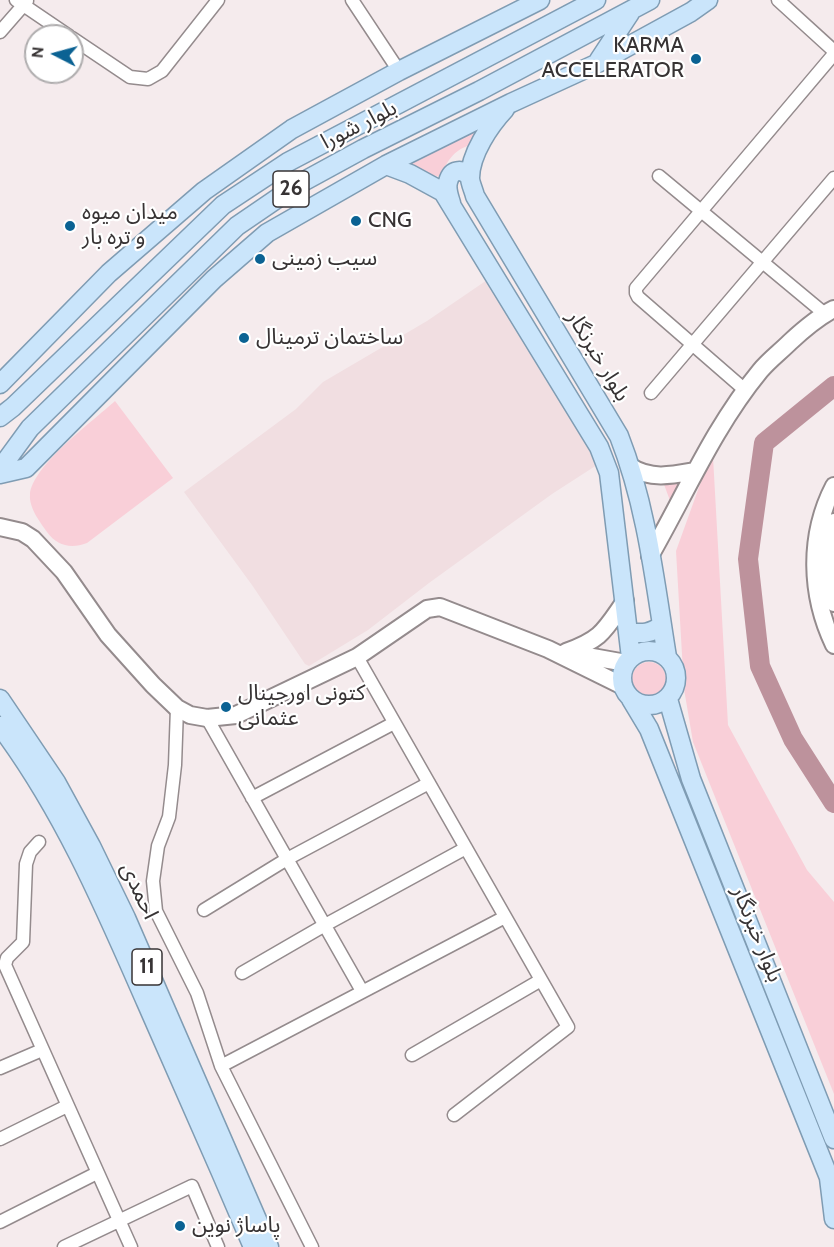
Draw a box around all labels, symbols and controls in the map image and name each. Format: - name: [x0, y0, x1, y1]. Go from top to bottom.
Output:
- north arrow: [24, 24, 84, 84]
- place label: KARMA ACCELERATOR: [541, 33, 684, 84]
- text: N: [28, 46, 48, 59]
- marker: KARMA ACCELERATOR: [689, 52, 703, 66]
- street label: بلوار شورا: [317, 95, 401, 155]
- road number: 26: [273, 171, 309, 207]
- place label: میدان میوه و تره بار: [82, 200, 178, 252]
- place label: CNG: [368, 208, 412, 234]
- marker: CNG: [349, 214, 363, 228]
- marker: میدان میوه و تره بار: [63, 219, 77, 233]
- place label: سیب زمینی: [272, 246, 377, 272]
- marker: سیب زمینی: [253, 252, 267, 266]
- street label: بلوار خبرنگار: [561, 306, 635, 406]
- place label: ساختمان ترمینال: [256, 325, 403, 351]
- marker: ساختمان ترمینال: [237, 331, 251, 345]
- place label: کتونی اورجینال عثمانی: [238, 681, 365, 732]
- marker: کتونی اورجینال عثمانی: [219, 700, 233, 714]
- street label: احمدی: [114, 859, 164, 923]
- street label: بلوار خبرنگار: [726, 882, 788, 986]
- road number: 11: [132, 949, 162, 985]
- place label: پاساژ نوین: [192, 1213, 281, 1239]
- marker: پاساژ نوین: [173, 1219, 187, 1233]

